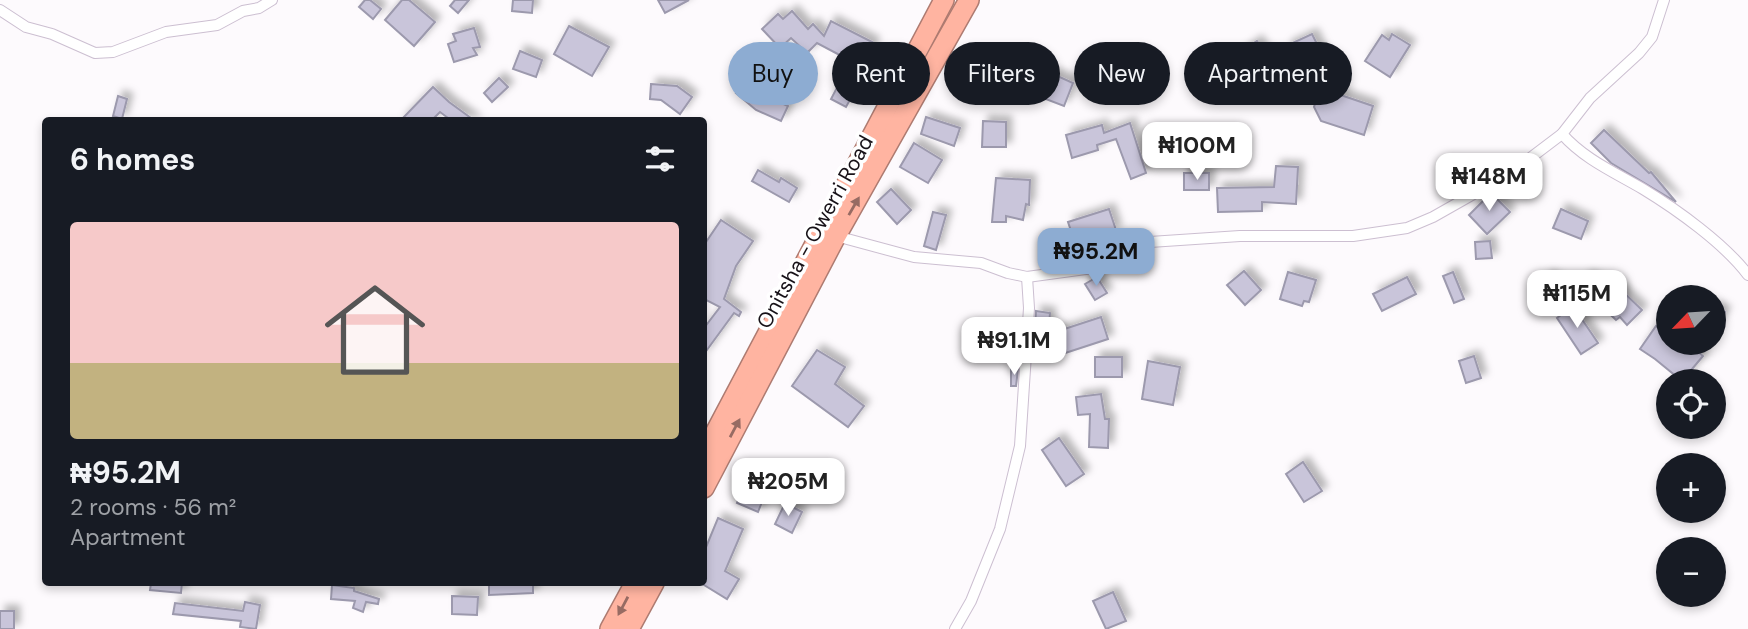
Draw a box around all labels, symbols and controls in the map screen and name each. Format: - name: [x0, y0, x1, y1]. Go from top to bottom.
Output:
- chip: Buy: [728, 42, 818, 105]
- chip: Rent: [832, 42, 930, 105]
- chip: Filters: [944, 42, 1060, 105]
- chip: New: [1074, 42, 1170, 105]
- chip: Apartment: [1184, 42, 1352, 105]
- pin: ₦100M: [1148, 122, 1246, 182]
- street label: Onitsha - Owerri Road: [750, 130, 880, 334]
- text: ₦100M: [1158, 130, 1236, 160]
- text: 6 homes: [70, 140, 195, 179]
- icon: filters: [641, 140, 679, 178]
- pin: ₦148M: [1440, 154, 1538, 213]
- text: ₦148M: [1452, 161, 1526, 191]
- one-way arrow: [848, 196, 860, 215]
- pin: ₦95.2M: [1039, 229, 1153, 288]
- text: ₦95.2M: [1054, 236, 1138, 266]
- icon: home: [312, 267, 438, 393]
- pin: ₦115M: [1528, 270, 1626, 330]
- text: ₦115M: [1543, 278, 1611, 308]
- north arrow: [1656, 285, 1726, 355]
- map controls: [1656, 285, 1726, 607]
- pin: ₦91.1M: [957, 318, 1071, 377]
- text: ₦91.1M: [977, 325, 1051, 355]
- button: locate: [1656, 369, 1726, 439]
- one-way arrow: [730, 418, 741, 438]
- text: ₦95.2M: [70, 453, 181, 492]
- button: +: [1656, 453, 1726, 523]
- pin: ₦205M: [739, 458, 837, 518]
- text: ₦205M: [748, 466, 828, 496]
- text: 2 rooms · 56 m²: [70, 492, 236, 522]
- text: Apartment: [70, 522, 185, 552]
- button: −: [1656, 537, 1726, 607]
- one-way arrow: [617, 596, 628, 616]

